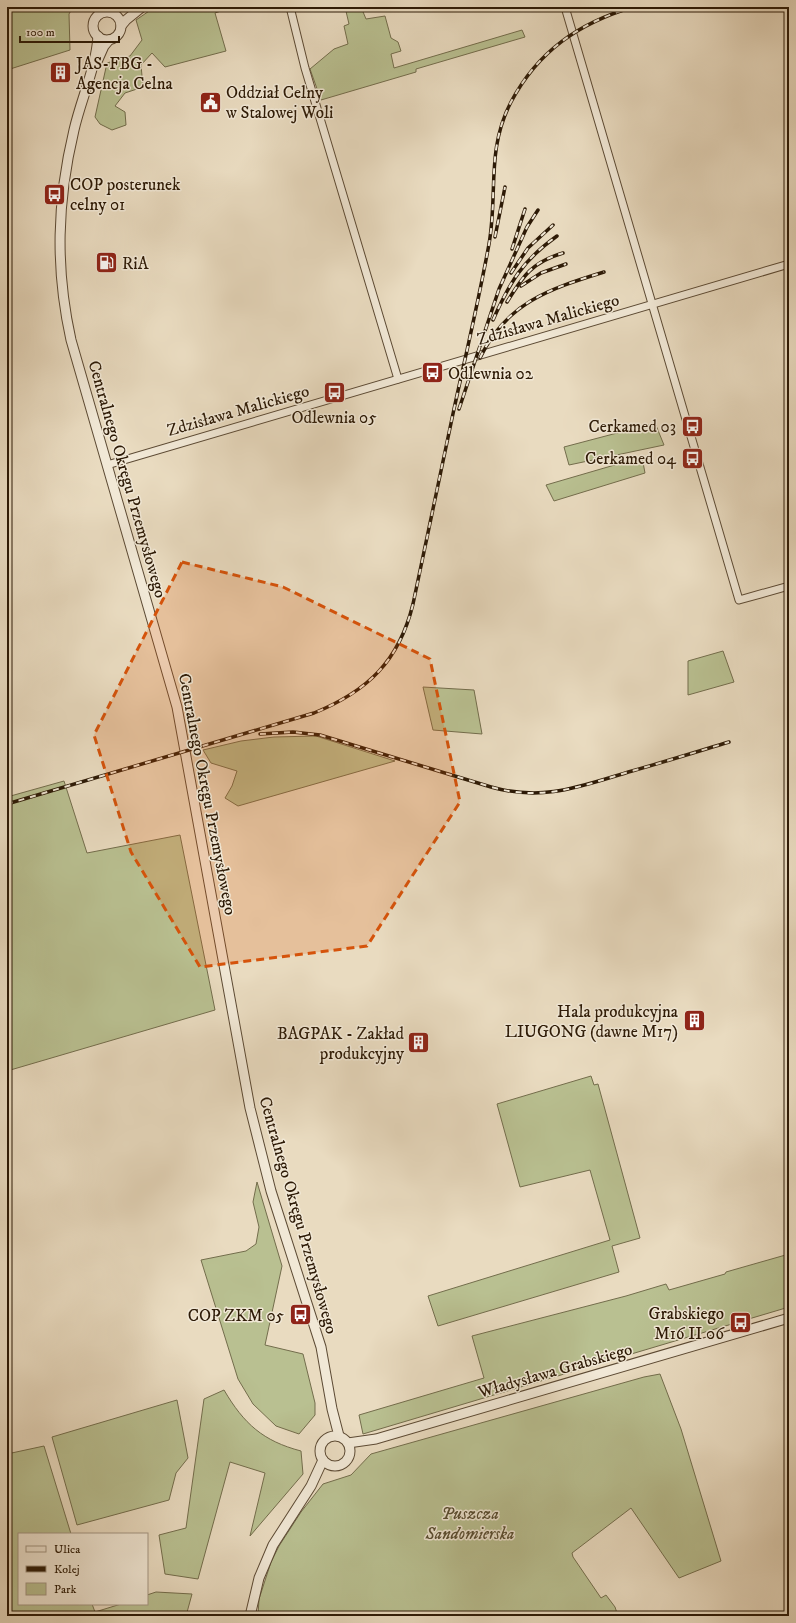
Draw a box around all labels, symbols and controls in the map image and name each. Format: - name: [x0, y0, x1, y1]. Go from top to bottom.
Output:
- scale bar: [20, 18, 119, 44]
- text: 100 m: [26, 25, 55, 40]
- place label: JAS-FBG - Agencja Celna: [74, 53, 174, 95]
- building icon: JAS-FBG - Agencja Celna: [48, 60, 74, 86]
- place label: Oddział Celny w Stalowej Woli: [225, 82, 333, 124]
- public building icon: Oddział Celny w Stalowej Woli: [197, 89, 223, 115]
- place label: COP posterunek celny 01: [70, 174, 181, 216]
- bus stop icon: COP posterunek celny 01: [41, 181, 67, 207]
- fuel station icon: RiA: [93, 250, 119, 276]
- place label: RiA: [122, 253, 149, 275]
- street label: Zdzisława Malickiego: [475, 289, 622, 351]
- street label: Centralnego Okręgu Przemysłowego: [83, 358, 172, 600]
- bus stop icon: Odlewnia 02: [419, 360, 445, 386]
- place label: Odlewnia 02: [448, 363, 534, 385]
- street label: Zdzisława Malickiego: [165, 380, 312, 442]
- bus stop icon: Odlewnia 05: [321, 380, 347, 406]
- place label: Odlewnia 05: [291, 407, 377, 429]
- bus stop icon: Cerkamed 03: [679, 413, 705, 439]
- place label: Cerkamed 03: [588, 416, 676, 438]
- bus stop icon: Cerkamed 04: [679, 445, 705, 471]
- place label: Cerkamed 04: [585, 448, 677, 470]
- street label: Centralnego Okręgu Przemysłowego: [173, 671, 241, 917]
- place label: Hala produkcyjna LIUGONG (dawne M17): [505, 1001, 679, 1043]
- building icon: Hala produkcyjna LIUGONG (dawne M17): [681, 1008, 707, 1034]
- place label: BAGPAK - Zakład produkcyjny: [277, 1023, 405, 1065]
- building icon: BAGPAK - Zakład produkcyjny: [406, 1030, 432, 1056]
- street label: Centralnego Okręgu Przemysłowego: [254, 1094, 343, 1336]
- bus stop icon: COP ZKM 05: [287, 1302, 313, 1328]
- place label: Grabskiego M16 II 06: [649, 1303, 725, 1345]
- place label: COP ZKM 05: [188, 1305, 285, 1327]
- bus stop icon: Grabskiego M16 II 06: [727, 1310, 753, 1336]
- street label: Władysława Grabskiego: [475, 1338, 635, 1404]
- park label: Puszcza Sandomierska: [425, 1503, 514, 1545]
- legend: [18, 1533, 148, 1605]
- text: Ulica: [54, 1542, 81, 1557]
- text: Kolej: [54, 1562, 80, 1577]
- text: Park: [54, 1582, 76, 1597]

